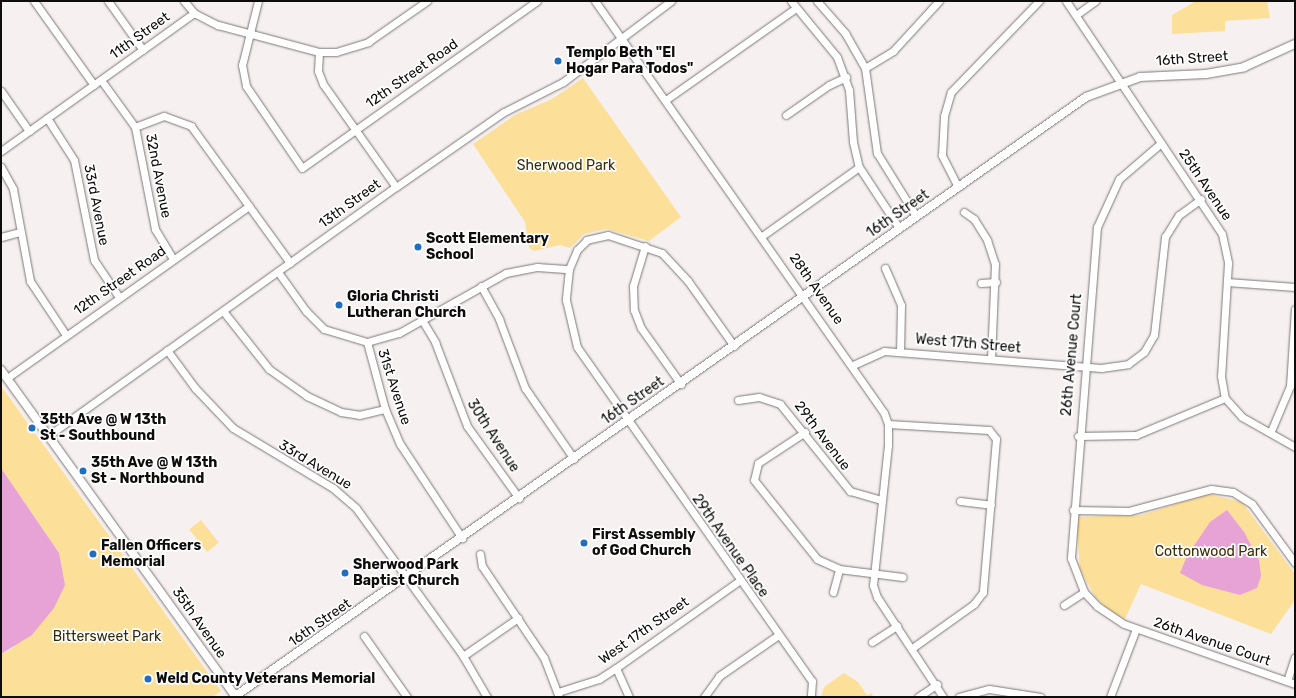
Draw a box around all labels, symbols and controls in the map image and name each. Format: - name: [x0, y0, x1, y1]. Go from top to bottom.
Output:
- street label: 11th Street: [107, 9, 173, 63]
- street label: 12th Street Road: [363, 36, 461, 112]
- place label: Templo Beth "El Hogar Para Todos": [566, 45, 694, 78]
- street label: 16th Street: [1155, 48, 1229, 70]
- marker: Templo Beth "El Hogar Para Todos": [553, 56, 563, 66]
- street label: 32nd Avenue: [142, 132, 174, 220]
- street label: 25th Avenue: [1175, 146, 1235, 224]
- park label: Sherwood Park: [517, 158, 615, 174]
- street label: 33rd Avenue: [80, 163, 112, 247]
- street label: 13th Street: [316, 176, 384, 232]
- street label: 16th Street: [864, 186, 932, 242]
- place label: Scott Elementary School: [426, 231, 549, 264]
- marker: Scott Elementary School: [413, 242, 423, 252]
- street label: 12th Street Road: [71, 243, 169, 319]
- street label: 28th Avenue: [785, 250, 847, 328]
- place label: Gloria Christi Lutheran Church: [347, 289, 466, 322]
- street label: 26th Avenue Court: [1058, 293, 1086, 417]
- marker: Gloria Christi Lutheran Church: [334, 300, 344, 310]
- street label: West 17th Street: [915, 331, 1021, 357]
- street label: 31st Avenue: [374, 347, 414, 427]
- street label: 16th Street: [599, 373, 667, 429]
- street label: 30th Avenue: [463, 396, 523, 476]
- street label: 29th Avenue: [790, 398, 854, 474]
- place label: 35th Ave @ W 13th St - Southbound: [40, 412, 167, 444]
- marker: 35th Ave @ W 13th St - Southbound: [27, 423, 37, 433]
- street label: 33rd Avenue: [275, 436, 355, 494]
- place label: 35th Ave @ W 13th St - Northbound: [91, 455, 218, 488]
- marker: 35th Ave @ W 13th St - Northbound: [78, 466, 88, 476]
- street label: 29th Avenue Place: [688, 491, 772, 601]
- place label: First Assembly of God Church: [592, 527, 696, 560]
- place label: Fallen Officers Memorial: [101, 538, 201, 570]
- marker: First Assembly of God Church: [579, 538, 589, 548]
- park label: Cottonwood Park: [1155, 544, 1267, 560]
- marker: Fallen Officers Memorial: [88, 549, 98, 559]
- place label: Sherwood Park Baptist Church: [353, 557, 459, 590]
- marker: Sherwood Park Baptist Church: [340, 568, 350, 578]
- street label: 35th Avenue: [168, 584, 230, 662]
- street label: West 17th Street: [596, 594, 692, 668]
- street label: 16th Street: [286, 595, 354, 651]
- street label: 26th Avenue Court: [1151, 614, 1273, 670]
- park label: Bittersweet Park: [53, 629, 161, 645]
- place label: Weld County Veterans Memorial: [156, 671, 376, 687]
- marker: Weld County Veterans Memorial: [143, 674, 153, 684]

